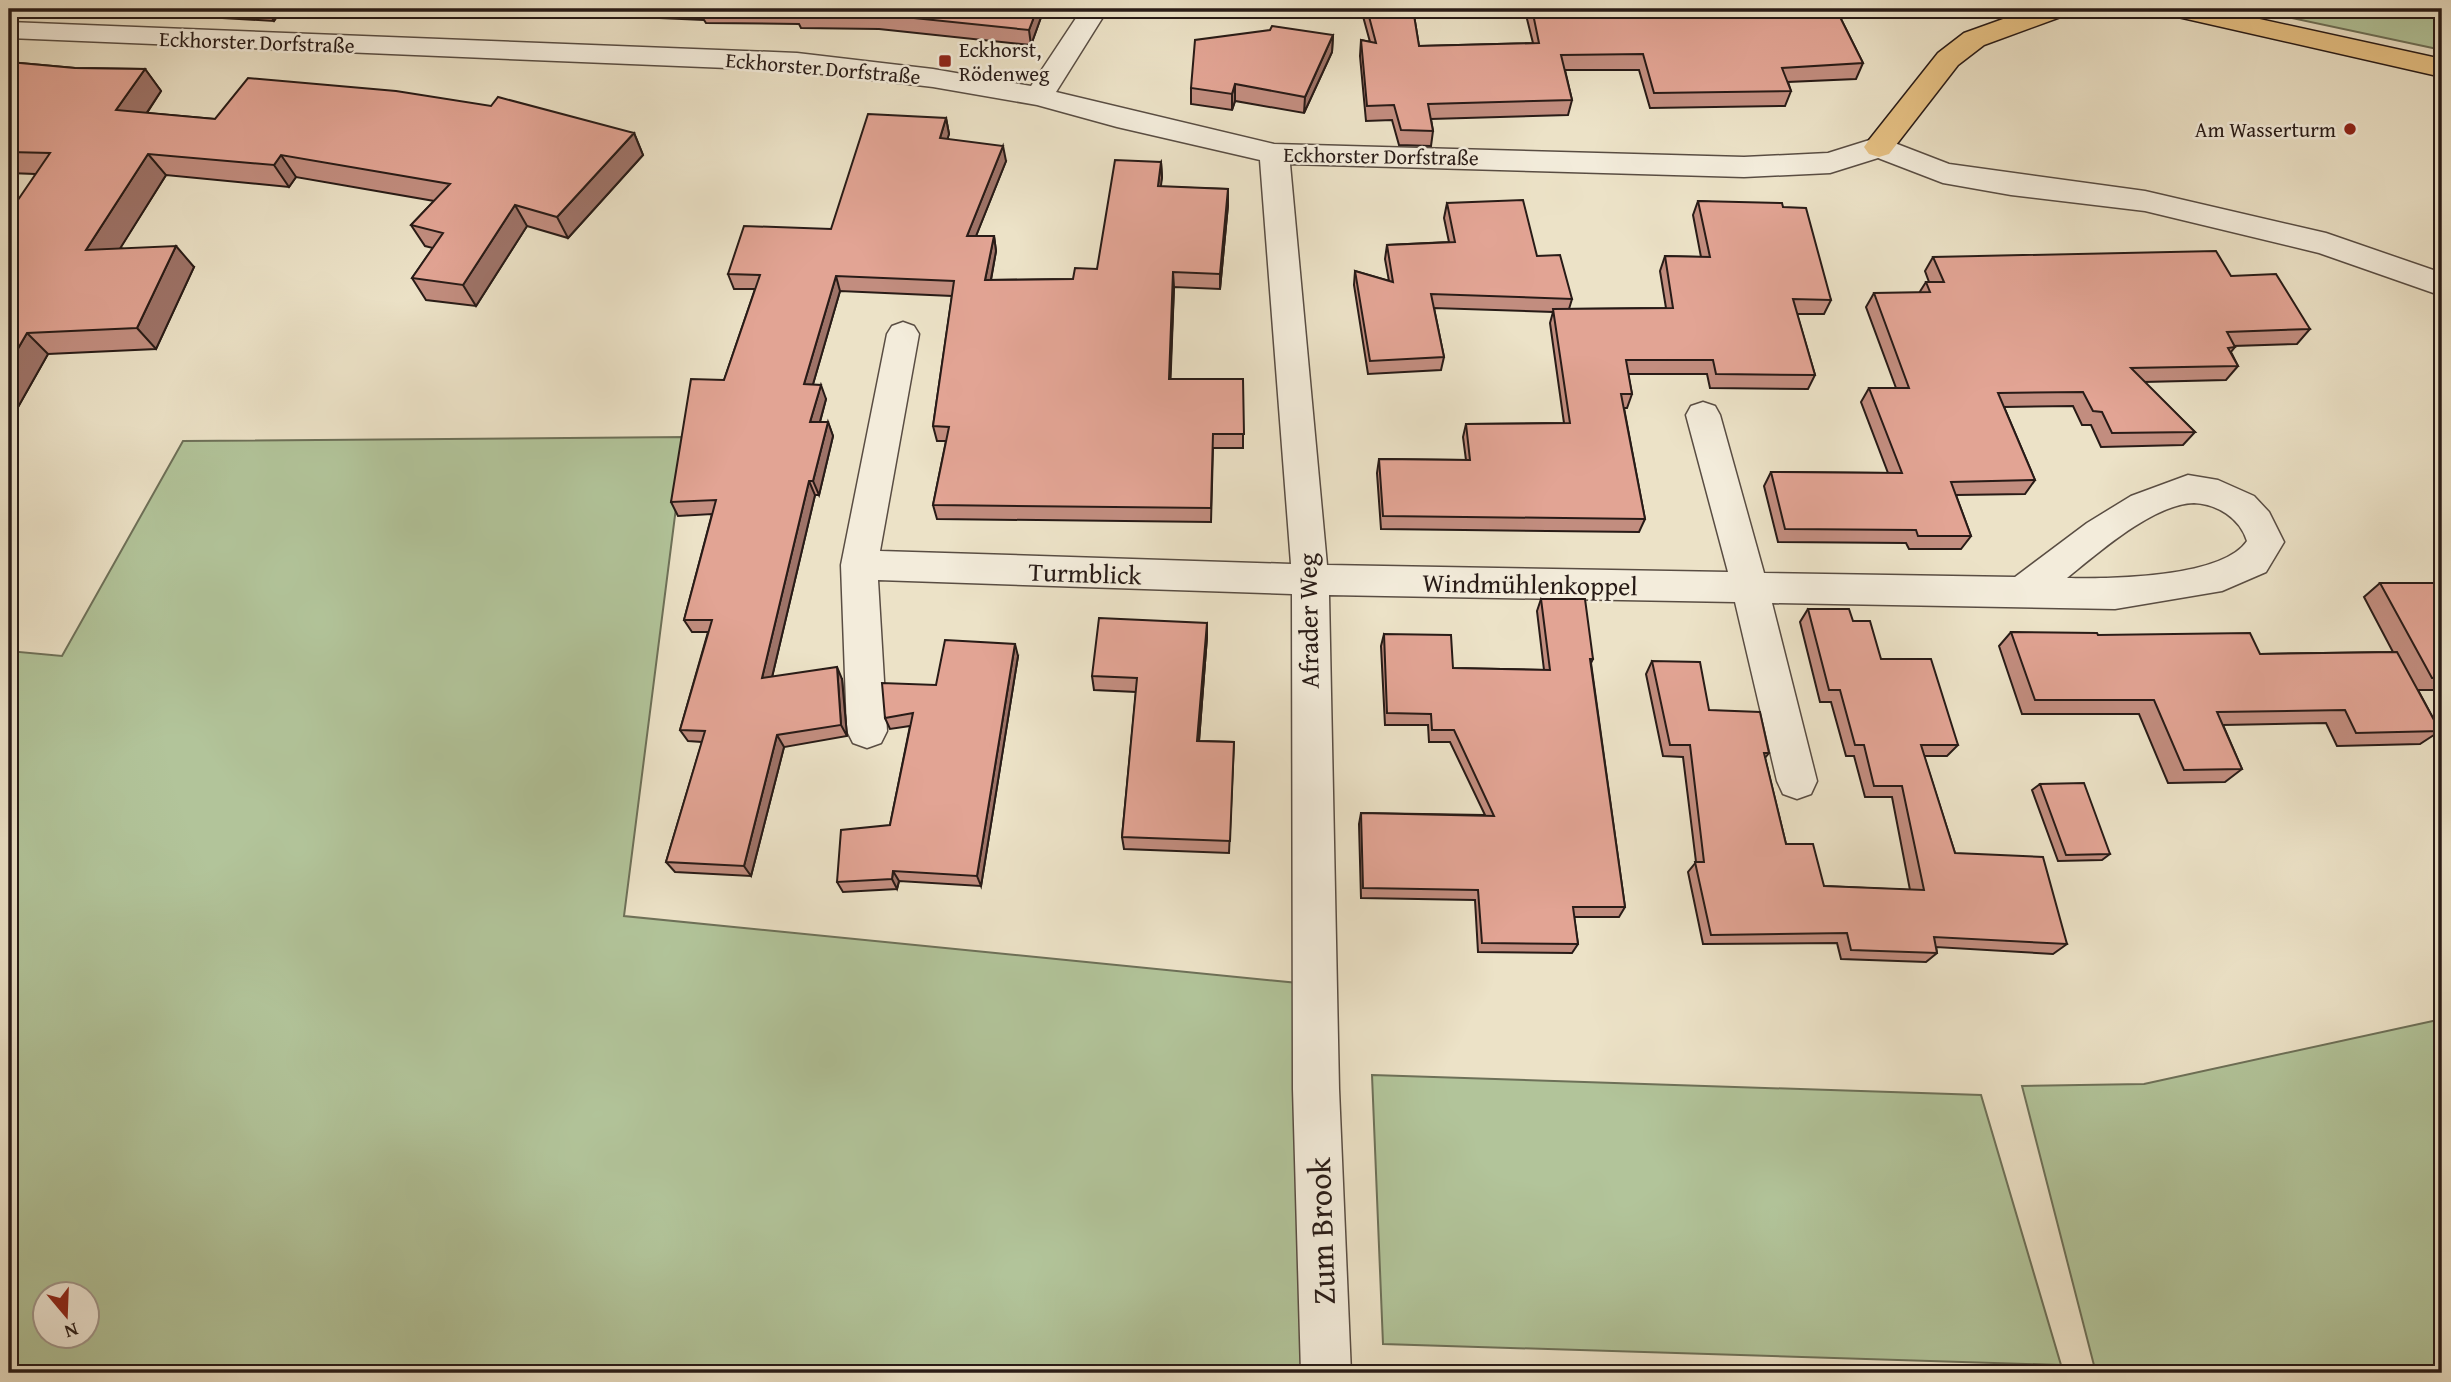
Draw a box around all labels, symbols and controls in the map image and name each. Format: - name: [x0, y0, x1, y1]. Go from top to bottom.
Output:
- street label: Eckhorster Dorfstraße: [159, 23, 355, 61]
- place label: Eckhorst, Rödenweg: [959, 34, 1050, 89]
- street label: Eckhorster Dorfstraße: [724, 44, 922, 92]
- marker: Eckhorst, Rödenweg: [937, 53, 953, 69]
- place label: Am Wasserturm: [2195, 114, 2336, 145]
- marker: Am Wasserturm: [2342, 121, 2358, 137]
- street label: Eckhorster Dorfstraße: [1283, 139, 1479, 173]
- street label: Turmblick: [1028, 552, 1143, 594]
- street label: Afrader Weg: [1287, 553, 1329, 689]
- street label: Windmühlenkoppel: [1422, 563, 1638, 605]
- street label: Zum Brook: [1295, 1156, 1347, 1305]
- north arrow: [32, 1280, 102, 1350]
- text: N: [61, 1316, 82, 1346]

